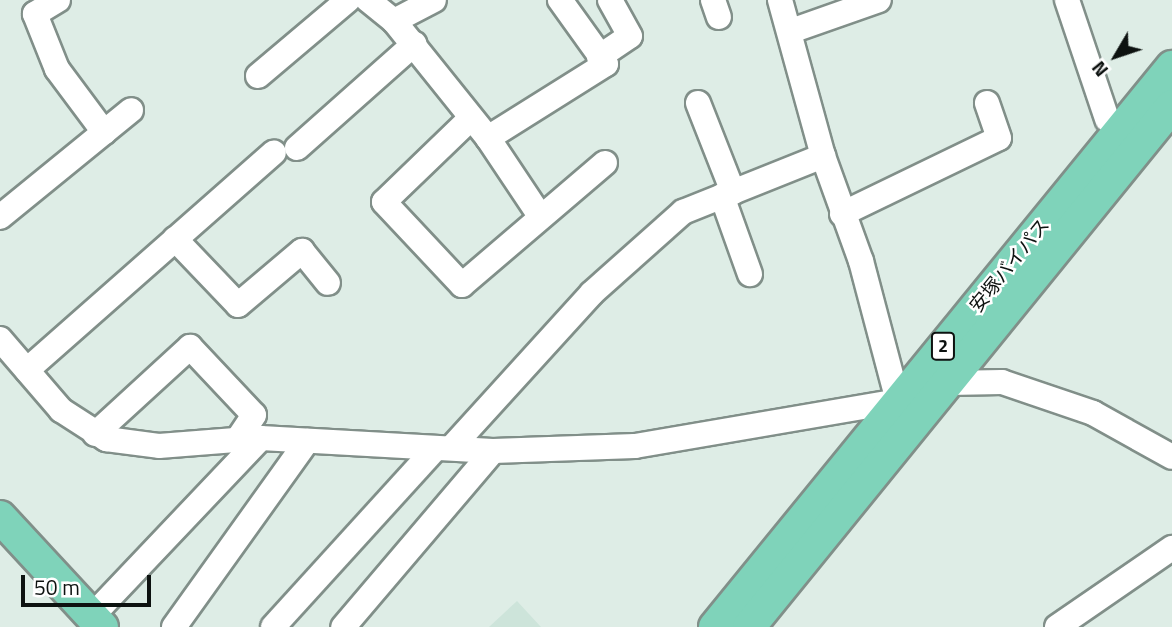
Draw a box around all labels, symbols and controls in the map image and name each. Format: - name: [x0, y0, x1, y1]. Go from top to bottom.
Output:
- north arrow: [1081, 21, 1151, 91]
- text: N: [1084, 55, 1115, 84]
- street label: 安塚バイパス: [964, 214, 1054, 316]
- road number: 2: [931, 332, 955, 360]
- scale bar: [24, 560, 154, 604]
- text: 50 m: [34, 571, 80, 603]

